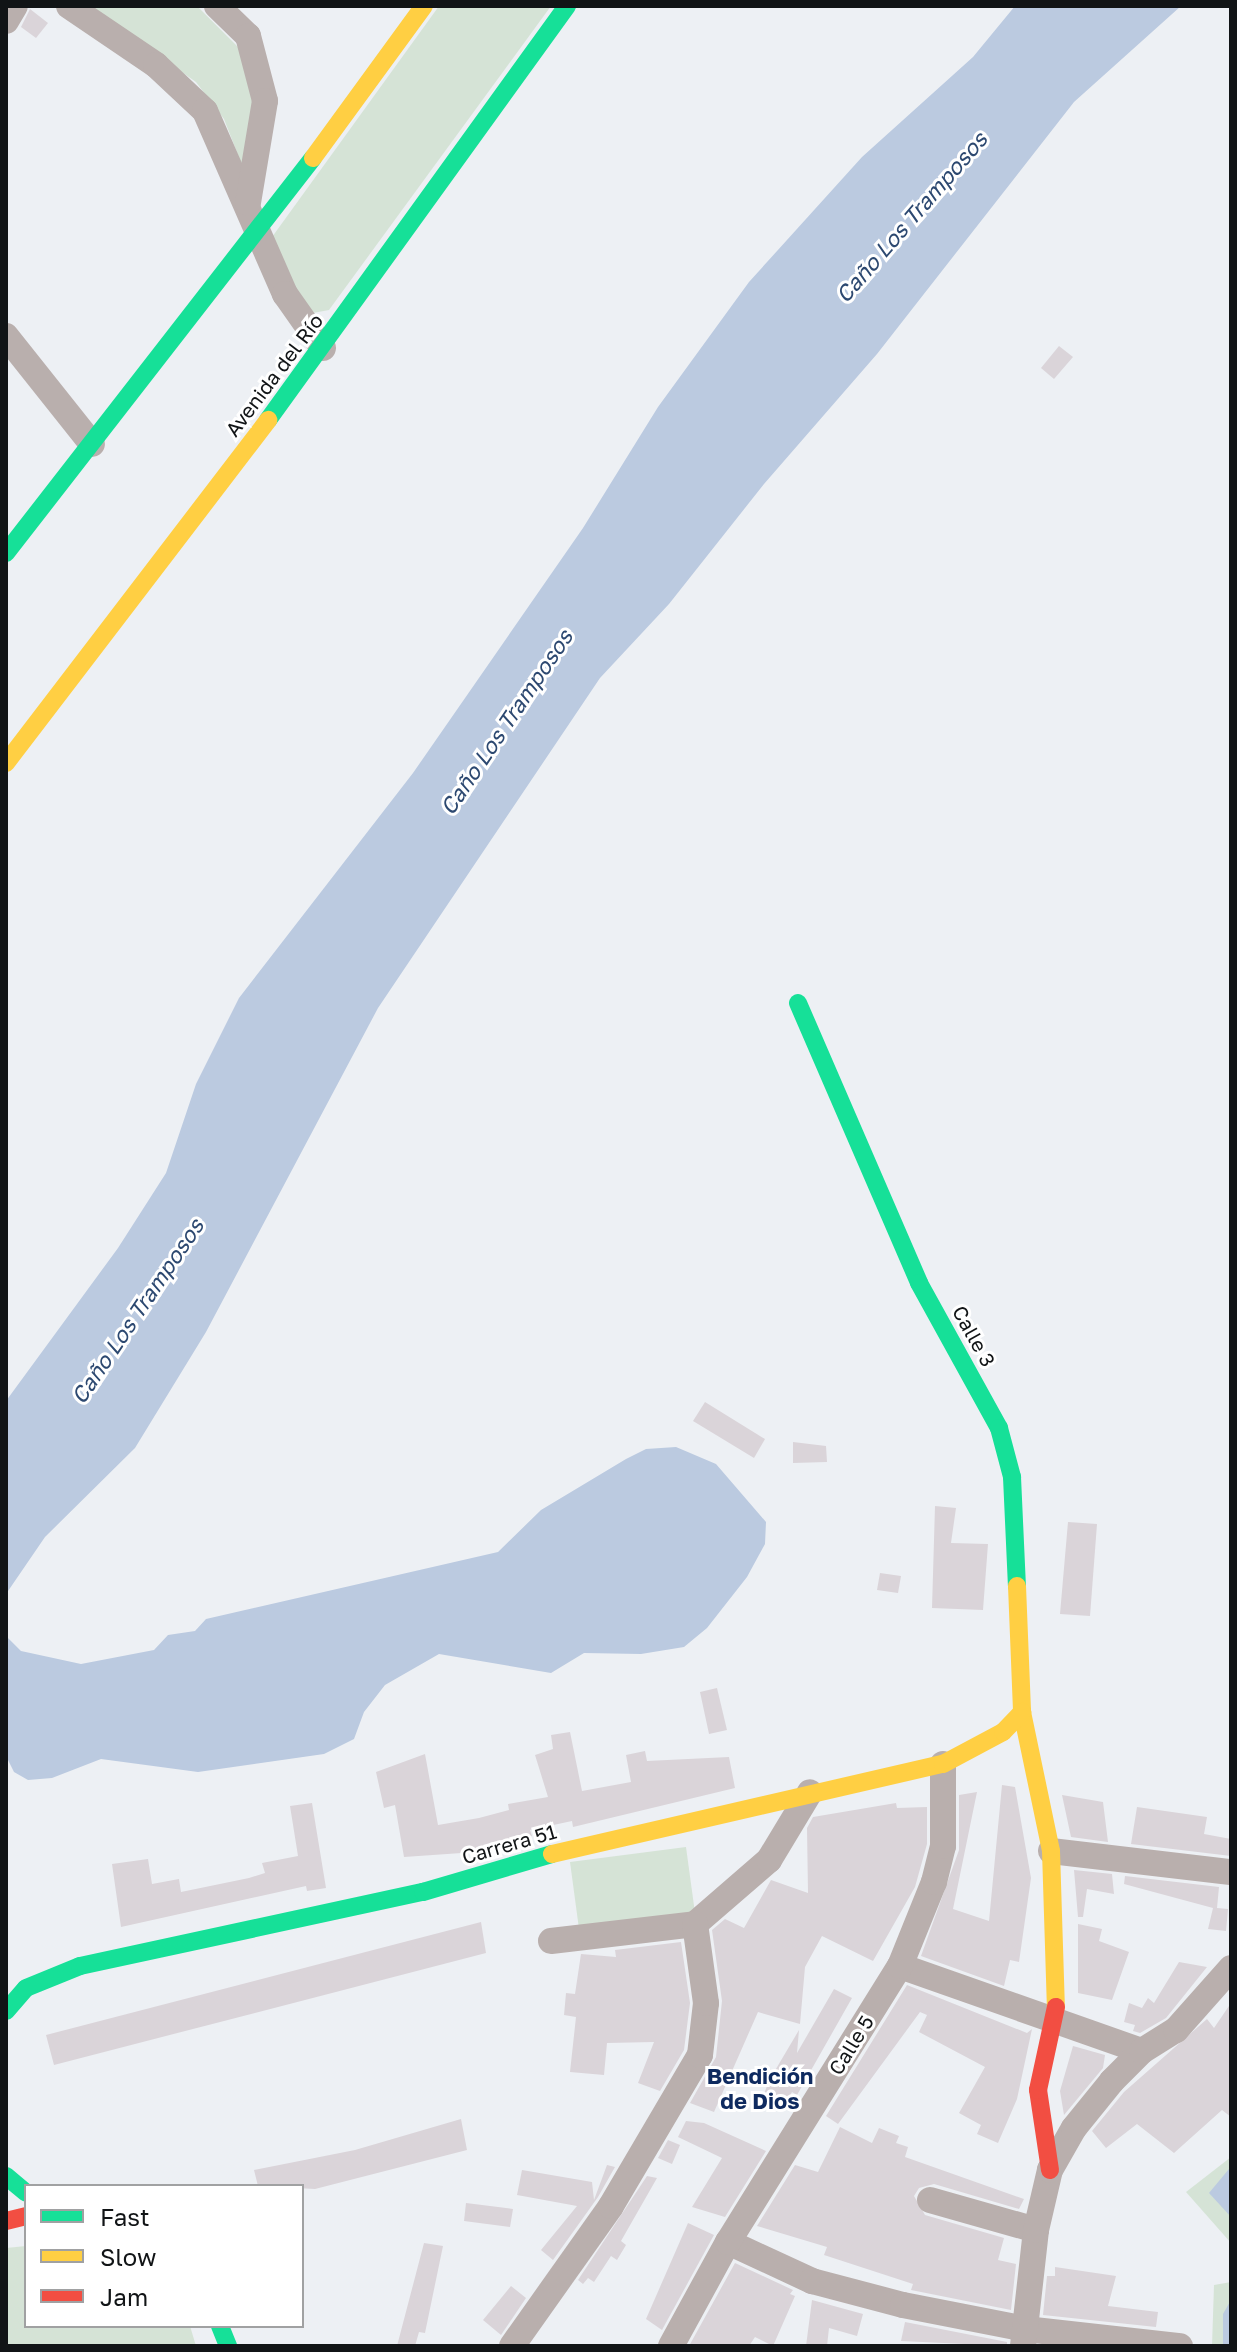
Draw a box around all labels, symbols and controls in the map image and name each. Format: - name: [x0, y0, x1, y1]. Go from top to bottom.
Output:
- water label: Caño Los Tramposos: [830, 126, 992, 308]
- street label: Avenida del Río: [220, 309, 328, 441]
- water label: Caño Los Tramposos: [434, 624, 578, 820]
- water label: Caño Los Tramposos: [65, 1213, 209, 1409]
- street label: Calle 3: [948, 1301, 1000, 1371]
- street label: Carrera 51: [459, 1819, 559, 1869]
- street label: Calle 5: [823, 2011, 879, 2079]
- district label: Bendición de Dios: [707, 2062, 813, 2114]
- legend: [24, 2184, 304, 2328]
- text: Fast: [100, 2202, 150, 2231]
- text: Slow: [100, 2242, 156, 2271]
- text: Jam: [100, 2282, 148, 2311]

